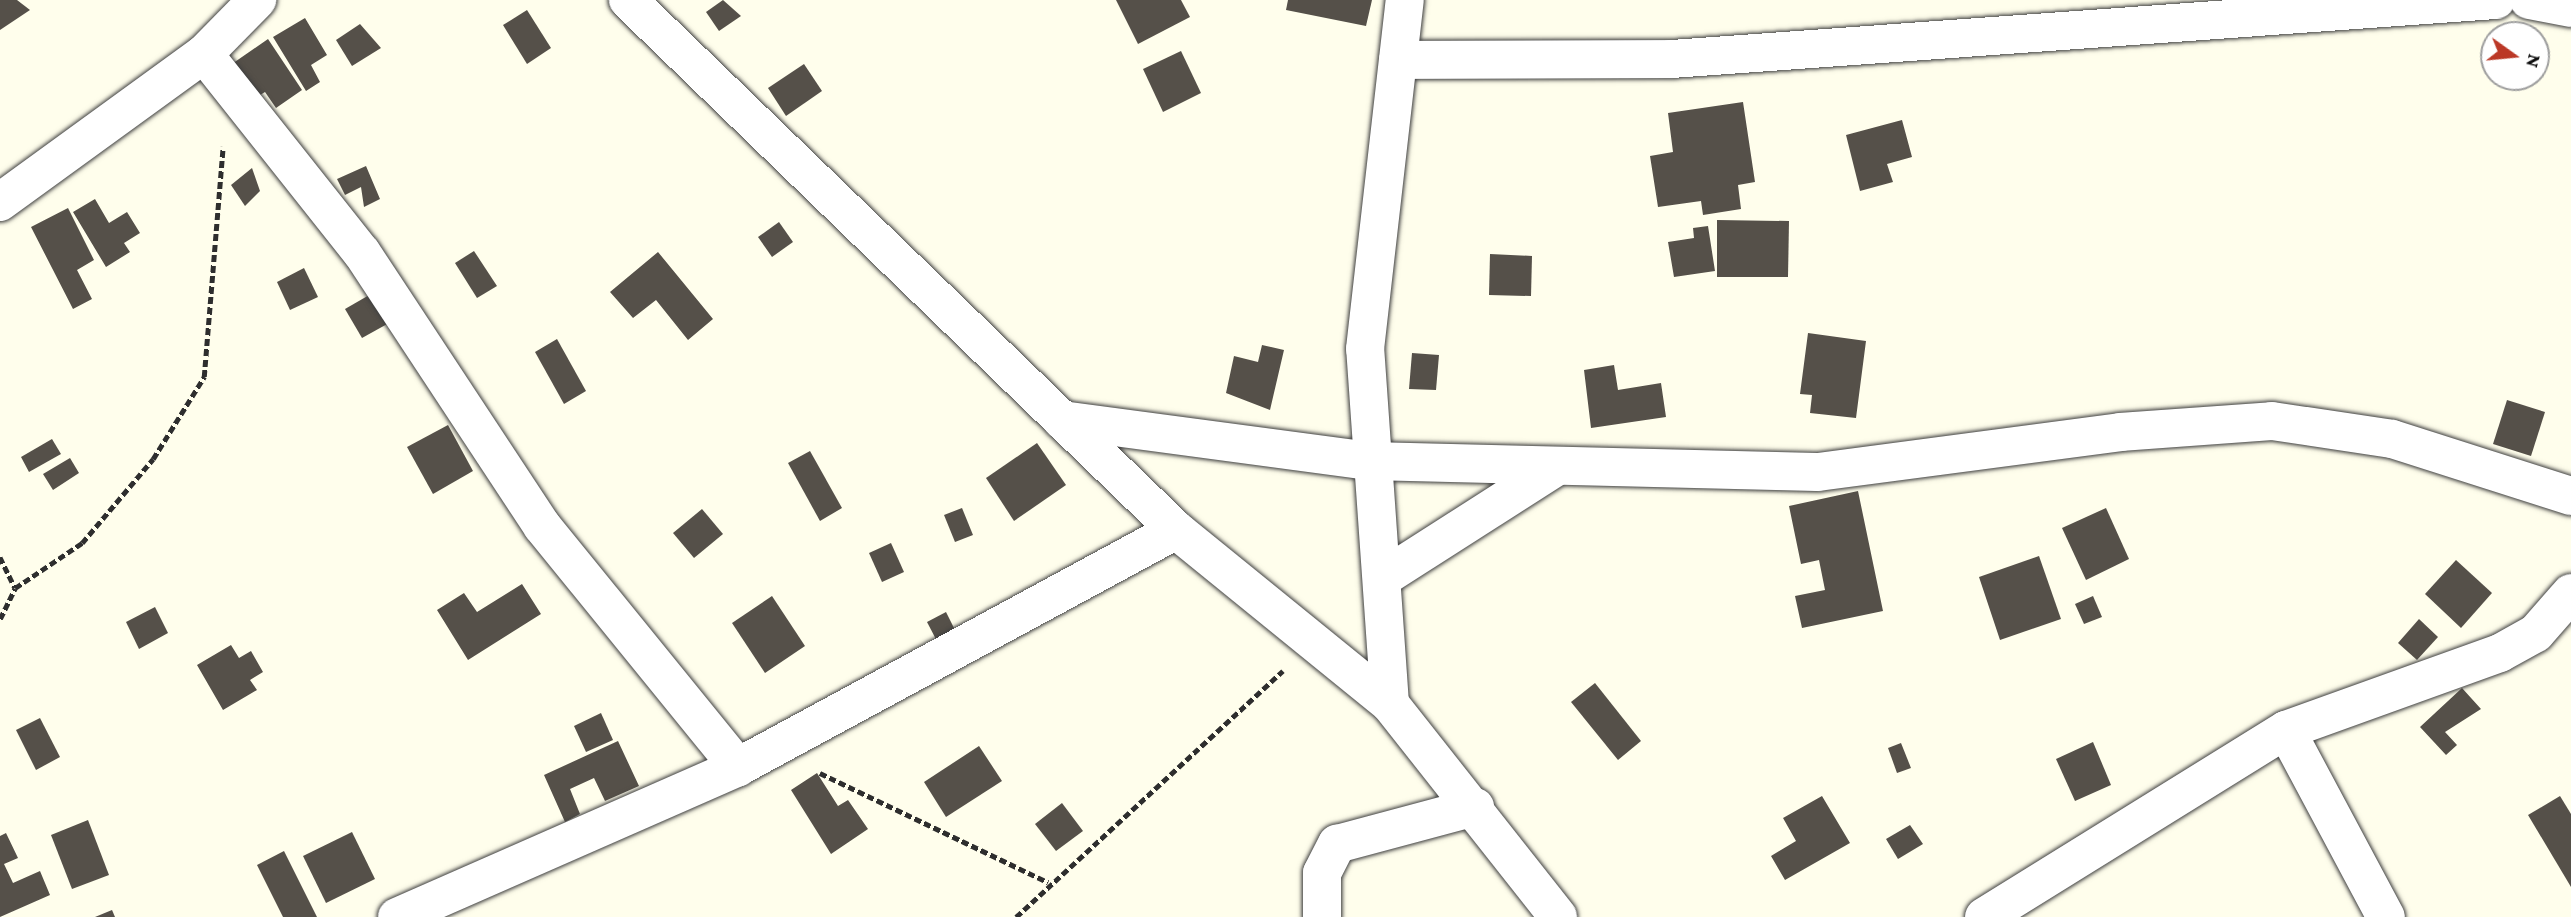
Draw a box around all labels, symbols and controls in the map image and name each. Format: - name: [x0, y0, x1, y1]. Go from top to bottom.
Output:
- north arrow: [2480, 21, 2550, 91]
- text: N: [2522, 52, 2546, 70]

